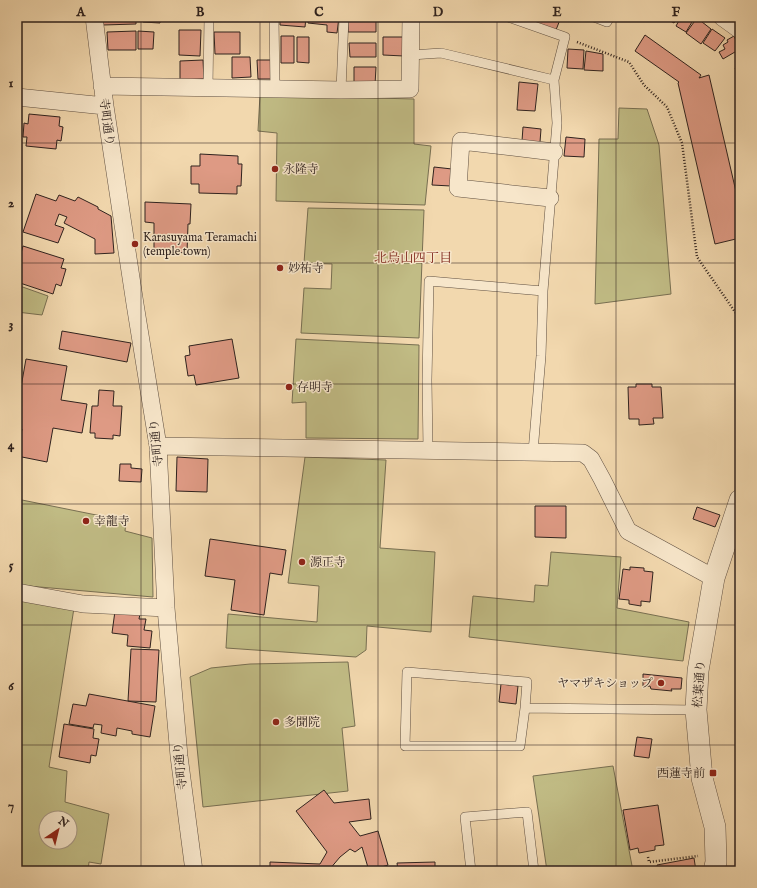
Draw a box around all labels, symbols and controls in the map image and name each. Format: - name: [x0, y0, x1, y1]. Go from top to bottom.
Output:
- text: A: [76, 4, 87, 21]
- text: B: [196, 4, 205, 21]
- text: C: [314, 4, 324, 21]
- text: D: [433, 4, 444, 21]
- text: E: [552, 4, 562, 21]
- text: F: [672, 4, 681, 21]
- text: 1: [9, 75, 14, 92]
- street label: 寺町通り: [96, 97, 117, 147]
- place label: 永隆寺: [283, 162, 319, 177]
- marker: 永隆寺: [270, 164, 280, 174]
- text: 2: [8, 195, 14, 212]
- place label: Karasuyama Teramachi (temple town): [143, 230, 257, 260]
- marker: Karasuyama Teramachi (temple town): [130, 239, 140, 249]
- district label: 北烏山四丁目: [374, 250, 452, 267]
- place label: 妙祐寺: [288, 261, 324, 276]
- marker: 妙祐寺: [275, 263, 285, 273]
- text: 3: [9, 316, 14, 333]
- place label: 存明寺: [297, 380, 333, 395]
- marker: 存明寺: [284, 382, 294, 392]
- street label: 寺町通り: [147, 418, 166, 468]
- text: 4: [8, 437, 15, 454]
- place label: 幸龍寺: [94, 514, 130, 529]
- marker: 幸龍寺: [81, 516, 91, 526]
- place label: 源正寺: [310, 555, 346, 570]
- text: 5: [9, 557, 14, 574]
- marker: 源正寺: [297, 557, 307, 567]
- street label: 松葉通り: [690, 660, 709, 709]
- place label: ヤマザキショップ: [557, 676, 653, 691]
- text: 6: [8, 678, 14, 695]
- marker: ヤマザキショップ: [656, 678, 666, 688]
- place label: 多聞院: [284, 715, 320, 730]
- marker: 多聞院: [271, 717, 281, 727]
- street label: 寺町通り: [171, 741, 190, 791]
- place label: 西蓮寺前: [657, 766, 705, 781]
- marker: 西蓮寺前: [708, 768, 718, 778]
- text: 7: [8, 798, 14, 815]
- north arrow: [38, 810, 78, 850]
- text: N: [54, 814, 71, 831]

